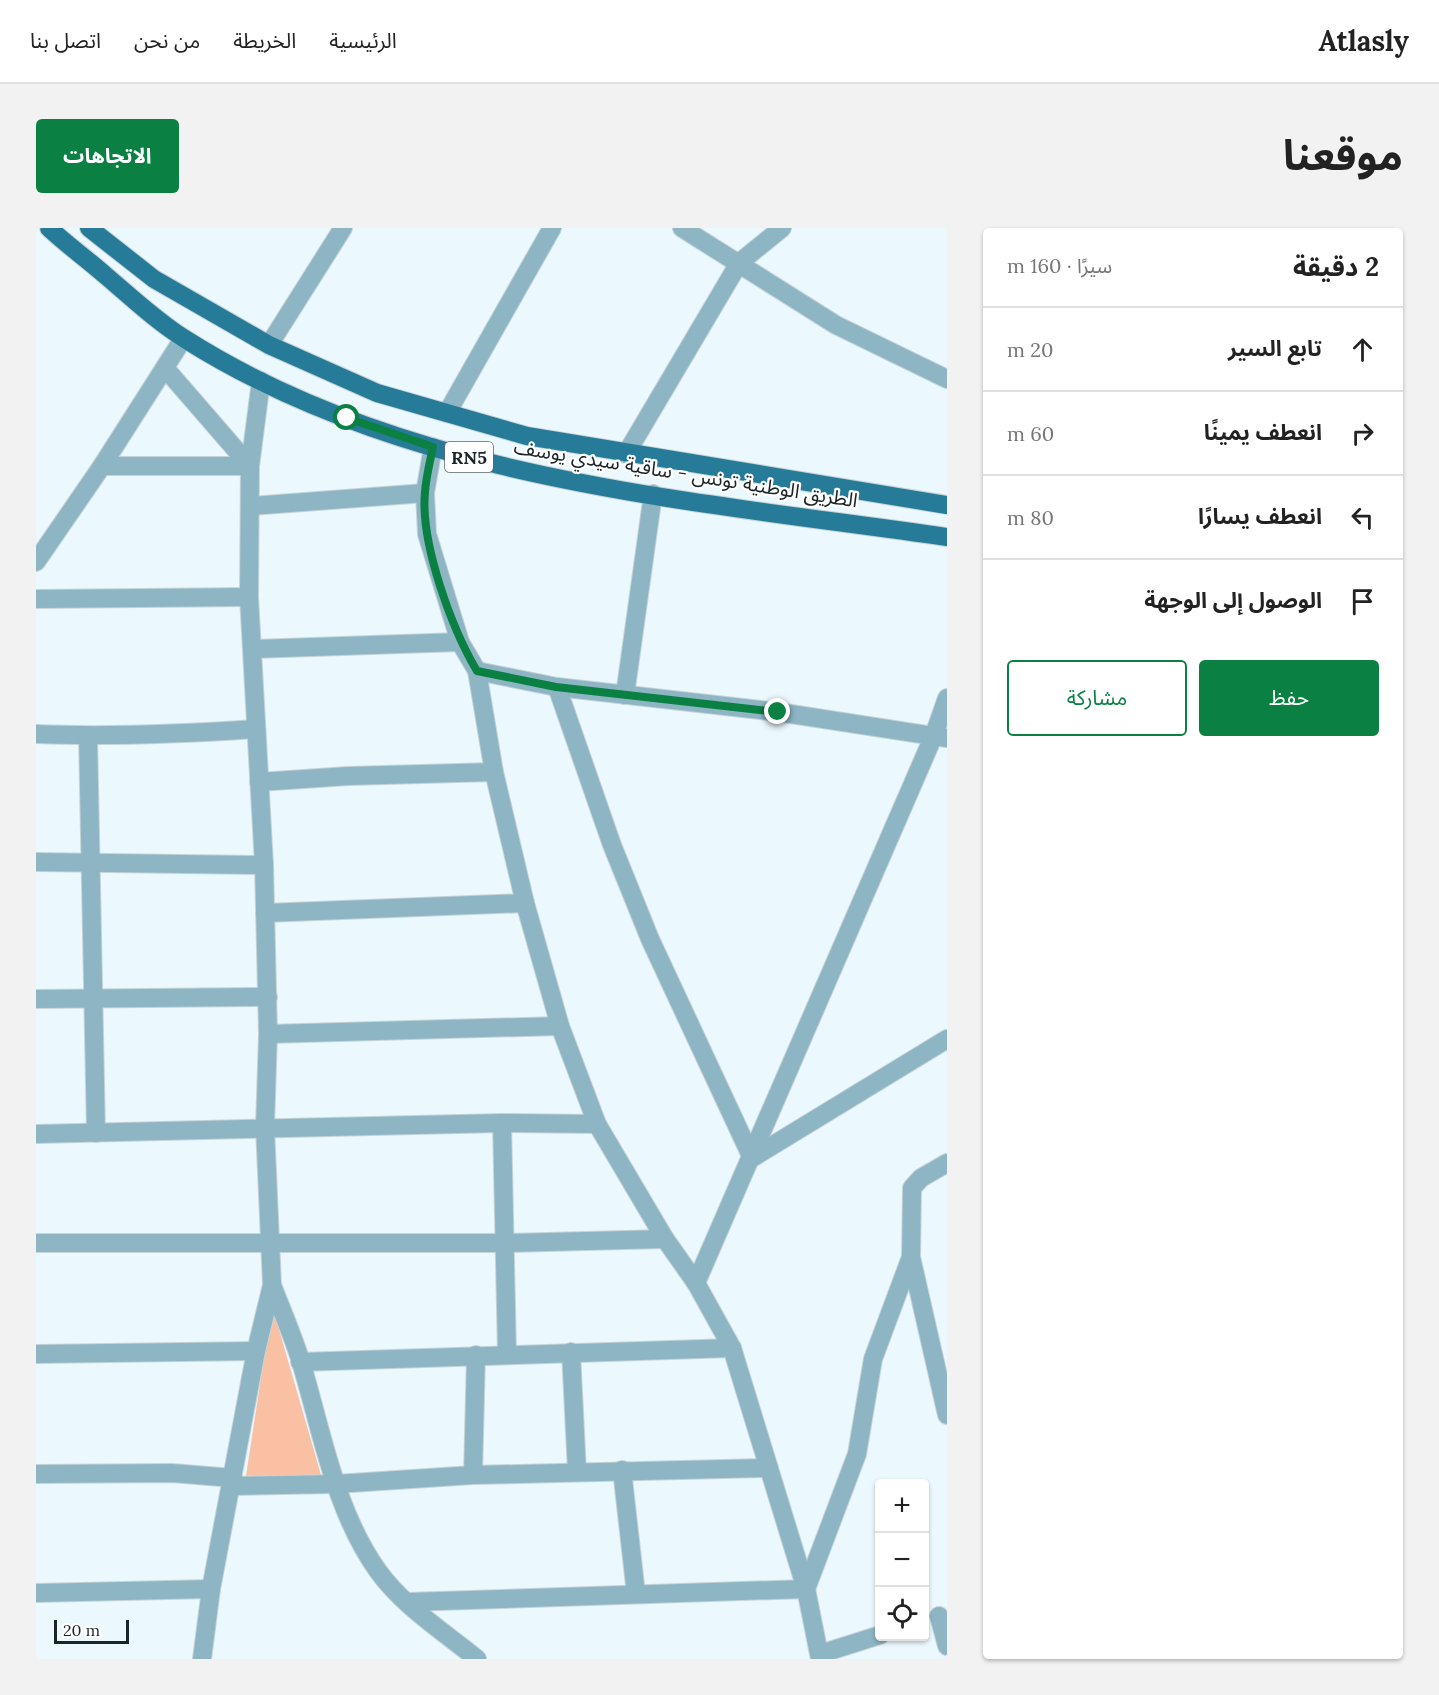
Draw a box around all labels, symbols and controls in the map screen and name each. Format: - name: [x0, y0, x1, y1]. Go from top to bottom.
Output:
- text: Atlasly: [1318, 23, 1409, 59]
- text: اتصل بنا: [30, 27, 101, 54]
- text: من نحن: [134, 27, 200, 54]
- text: الخريطة: [233, 27, 296, 54]
- text: الرئيسية: [329, 27, 397, 54]
- button: الاتجاهات: [36, 119, 179, 193]
- text: موقعنا: [1283, 128, 1403, 182]
- text: 2 دقيقة: [1293, 250, 1379, 283]
- text: سيرًا · 160 m: [1007, 253, 1112, 278]
- icon: ahead: [1346, 333, 1379, 366]
- text: تابع السير: [1228, 334, 1322, 362]
- text: 20 m: [1007, 337, 1053, 362]
- route start: [333, 404, 359, 430]
- icon: right: [1346, 417, 1379, 450]
- text: انعطف يمينًا: [1204, 418, 1322, 446]
- text: 60 m: [1007, 421, 1054, 446]
- street label: الطريق الوطنية تونس - ساقية سيدي يوسف: [512, 433, 860, 516]
- road number: RN5: [445, 442, 493, 472]
- icon: left: [1346, 501, 1379, 534]
- text: انعطف يسارًا: [1198, 502, 1322, 530]
- text: 80 m: [1007, 505, 1054, 530]
- icon: arrive: [1346, 585, 1379, 618]
- text: الوصول إلى الوجهة: [1144, 586, 1322, 614]
- button: مشاركة: [1007, 660, 1187, 736]
- button: حفظ: [1199, 660, 1379, 736]
- route end: [764, 698, 790, 724]
- map controls: [875, 1479, 929, 1641]
- button: +: [875, 1479, 929, 1533]
- button: −: [875, 1533, 929, 1587]
- button: locate: [875, 1587, 929, 1641]
- scale bar: [54, 1617, 129, 1644]
- text: 20 m: [63, 1620, 100, 1640]

